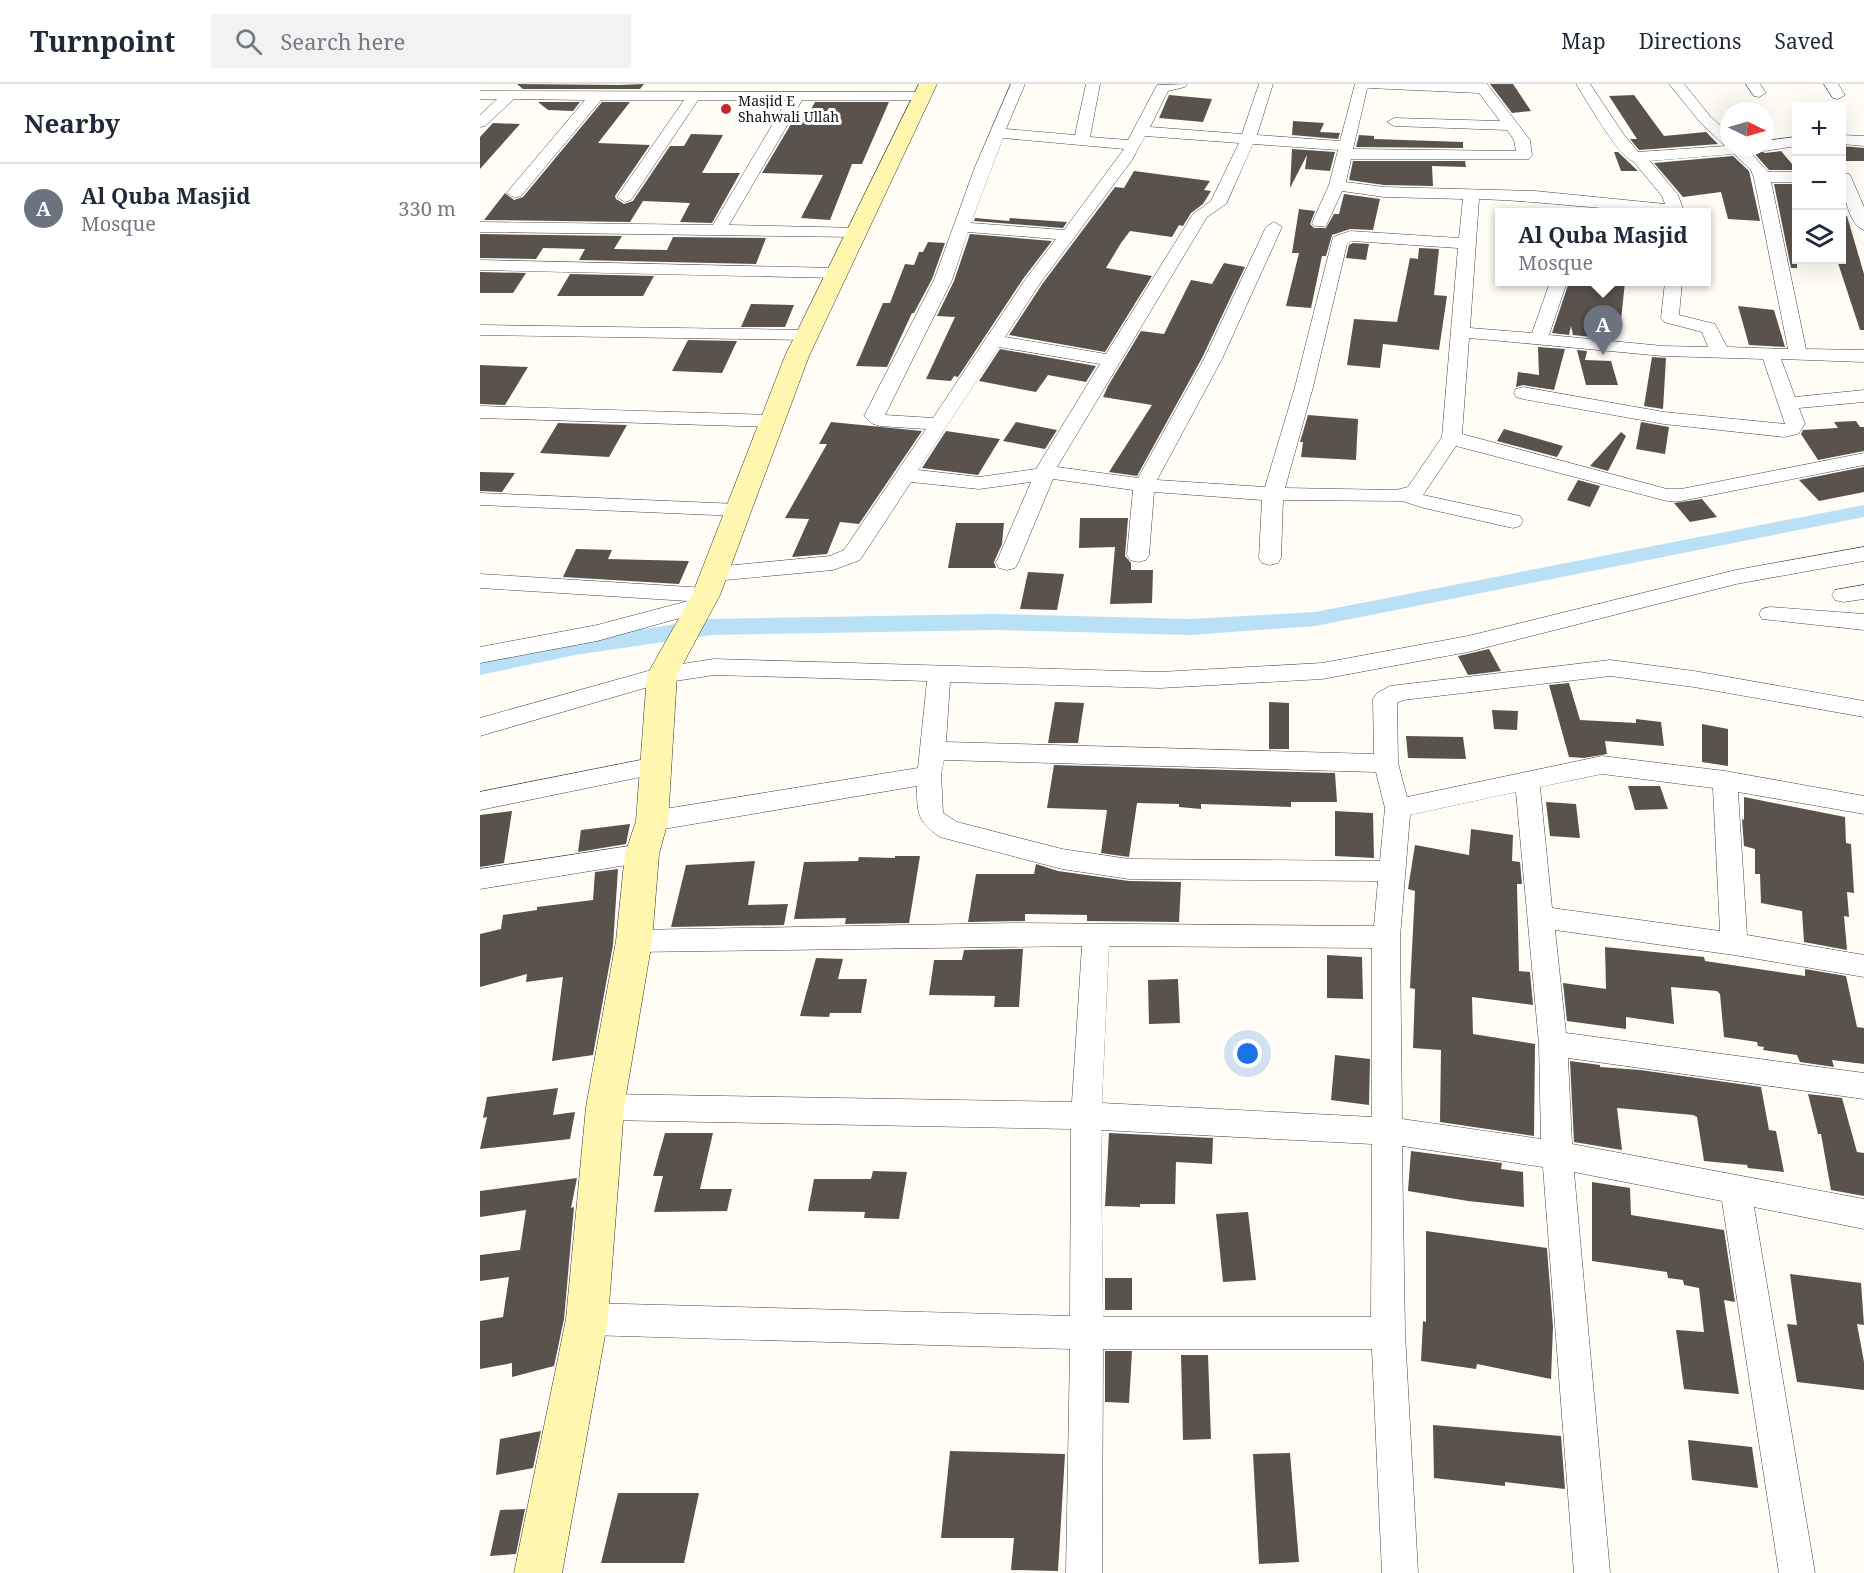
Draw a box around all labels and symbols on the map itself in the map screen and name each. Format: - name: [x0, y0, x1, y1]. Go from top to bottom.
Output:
- place label: Masjid E Shahwali Ullah: [738, 91, 839, 126]
- marker: Masjid E Shahwali Ullah: [719, 102, 733, 116]
- north arrow: [1720, 102, 1774, 156]
- pin: A: [1584, 306, 1622, 355]
- your location: [1233, 1039, 1262, 1068]

